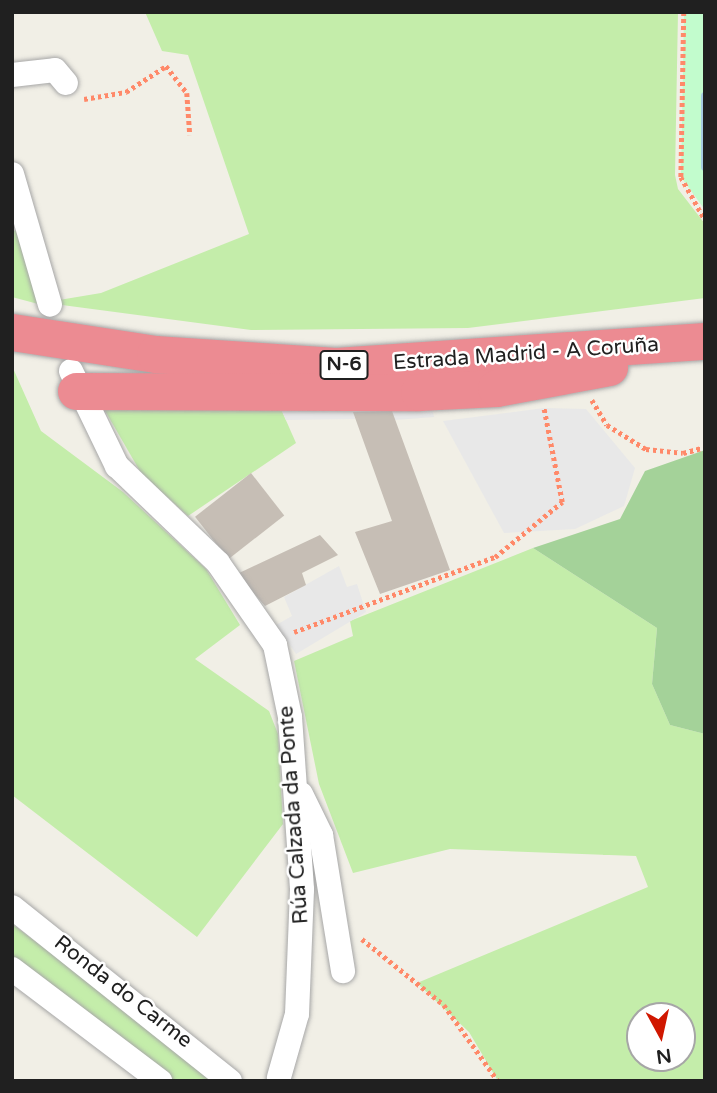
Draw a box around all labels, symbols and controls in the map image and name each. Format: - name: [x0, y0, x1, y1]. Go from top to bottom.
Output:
- street label: Estrada Madrid - A Coruña: [392, 332, 660, 376]
- road number: N-6: [320, 350, 368, 380]
- street label: Rúa Calzada da Ponte: [274, 705, 314, 925]
- street label: Ronda do Carme: [49, 930, 197, 1054]
- north arrow: [626, 1002, 696, 1072]
- text: N: [655, 1044, 673, 1068]

